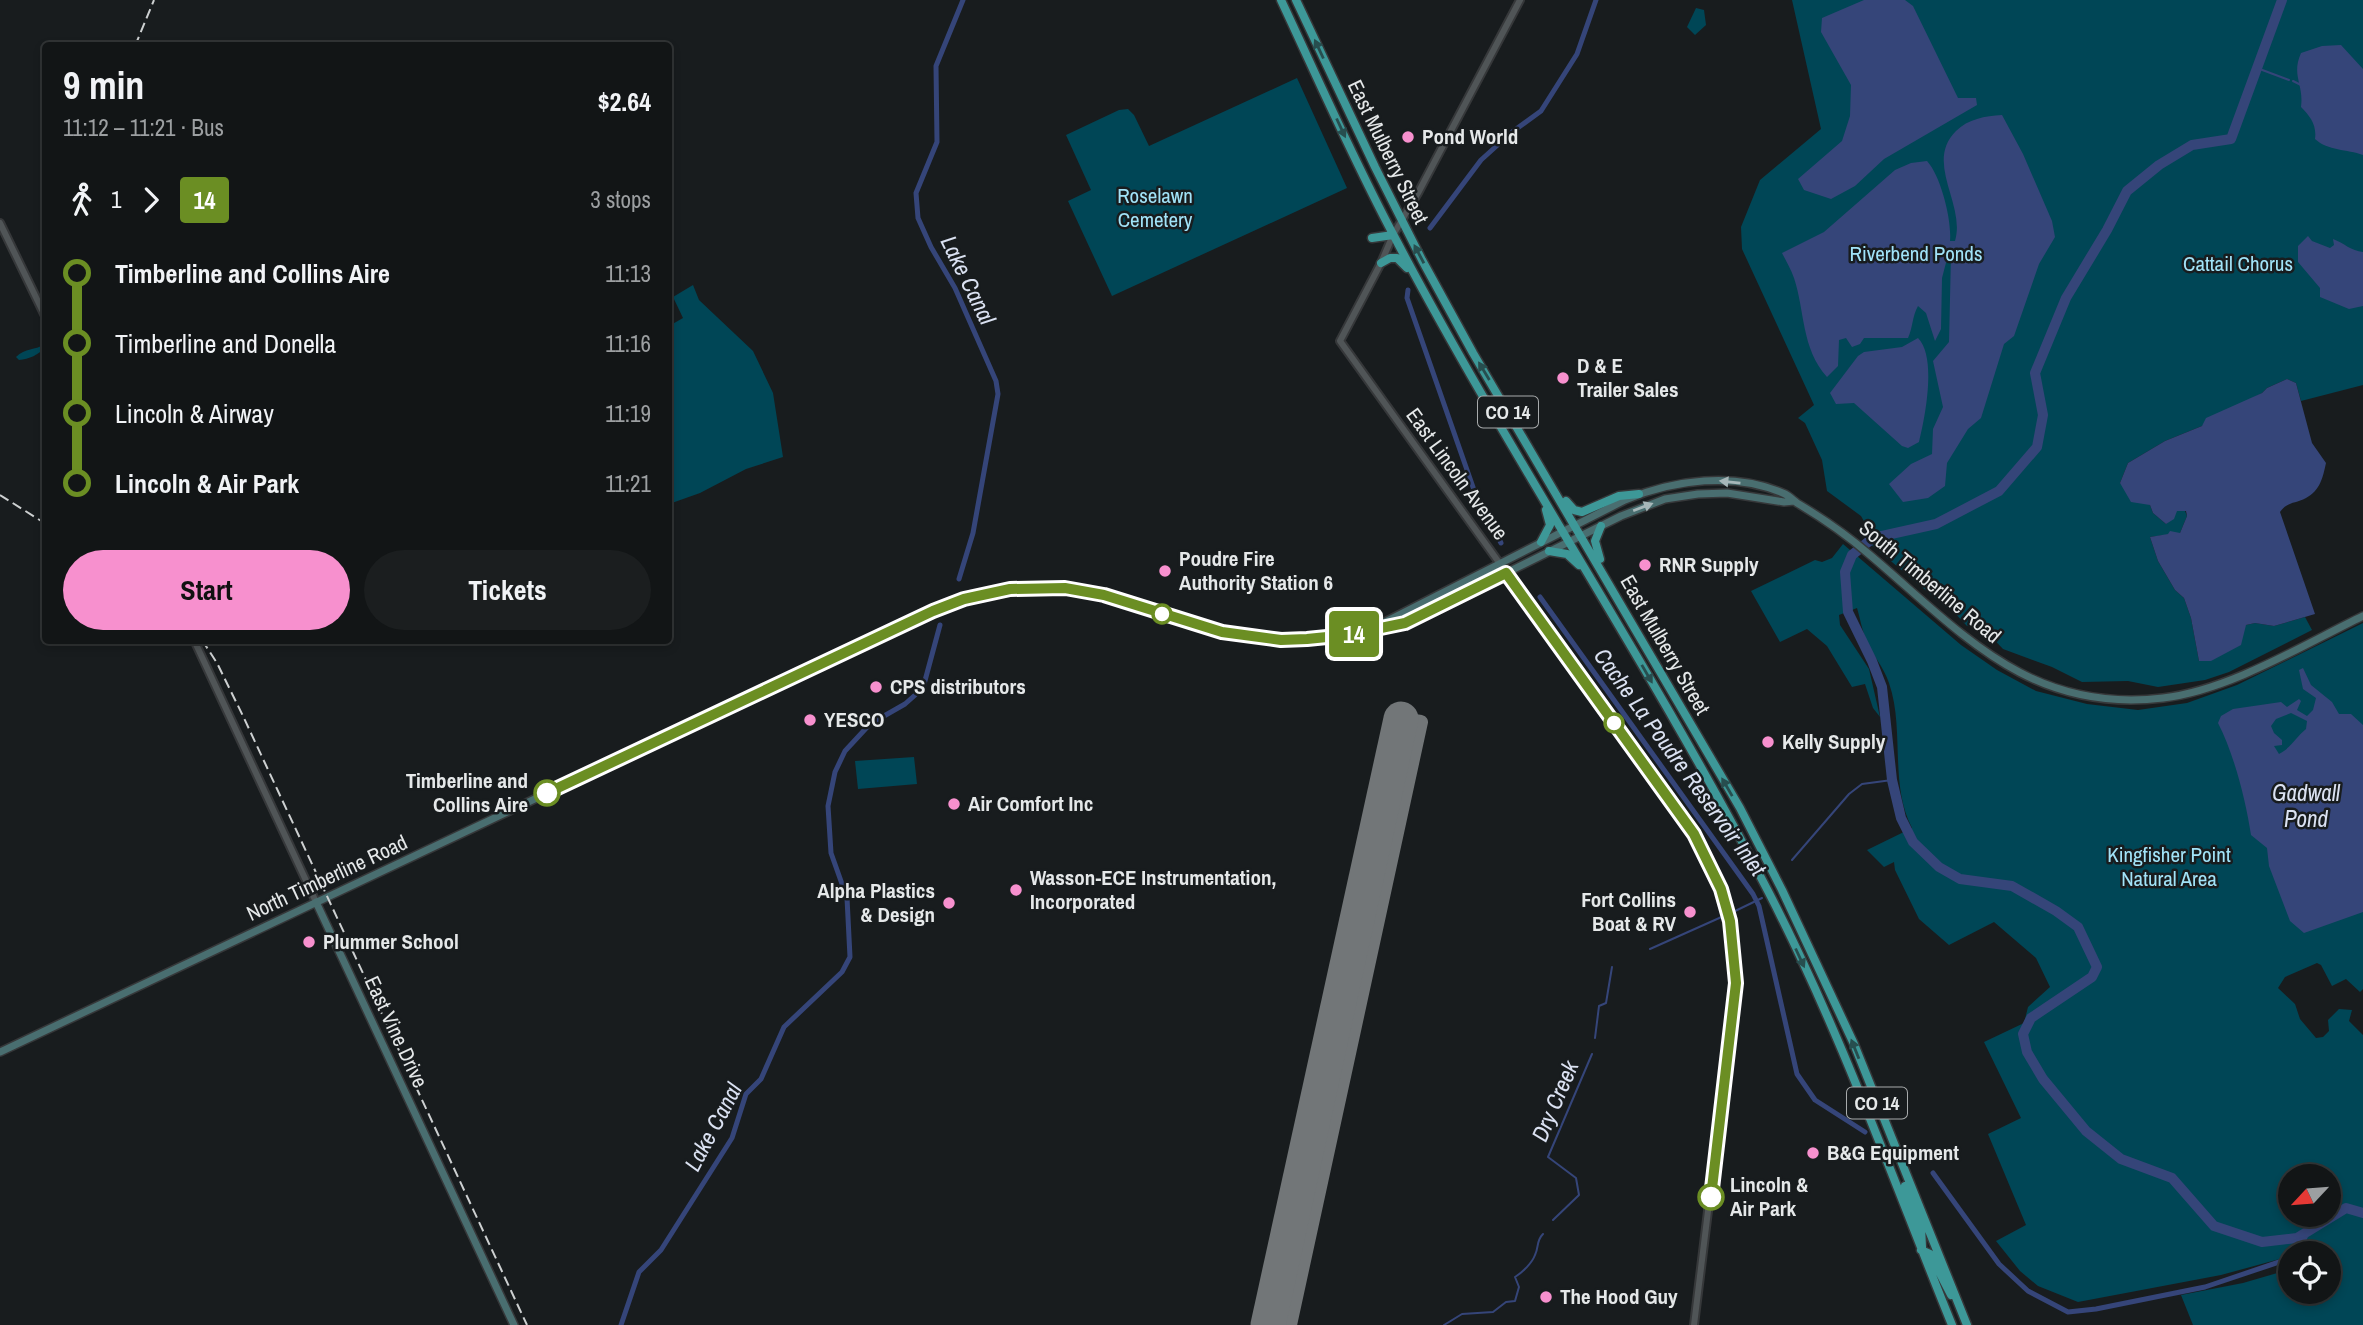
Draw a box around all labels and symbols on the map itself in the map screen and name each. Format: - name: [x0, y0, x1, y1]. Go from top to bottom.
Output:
- one-way arrow: [1313, 39, 1325, 59]
- street label: East Mulberry Street: [1341, 75, 1436, 229]
- one-way arrow: [1336, 118, 1347, 139]
- place label: Pond World: [1422, 122, 1518, 151]
- marker: Pond World: [1400, 129, 1416, 145]
- park label: Roselawn Cemetery: [1117, 181, 1193, 234]
- water label: Lake Canal: [934, 230, 1004, 330]
- park label: Riverbend Ponds: [1849, 239, 1983, 268]
- one-way arrow: [1413, 244, 1424, 264]
- park label: Cattail Chorus: [2183, 249, 2293, 278]
- place label: D & E Trailer Sales: [1577, 351, 1679, 404]
- one-way arrow: [1478, 362, 1490, 381]
- marker: D & E Trailer Sales: [1555, 370, 1571, 386]
- road number: CO 14: [1478, 396, 1538, 428]
- street label: East Lincoln Avenue: [1400, 402, 1515, 546]
- one-way arrow: [1719, 476, 1741, 487]
- one-way arrow: [1633, 501, 1654, 512]
- street label: South Timberline Road: [1853, 514, 2008, 650]
- place label: Poudre Fire Authority Station 6: [1179, 544, 1333, 597]
- place label: RNR Supply: [1659, 550, 1759, 579]
- marker: RNR Supply: [1637, 557, 1653, 573]
- marker: Poudre Fire Authority Station 6: [1157, 563, 1173, 579]
- street label: East Mulberry Street: [1614, 570, 1717, 720]
- unlabelled marker: [1152, 604, 1172, 624]
- line badge: 14: [1322, 611, 1386, 657]
- water label: Cache La Poudre Reservoir Inlet: [1587, 641, 1774, 883]
- one-way arrow: [1641, 664, 1653, 683]
- place label: CPS distributors: [890, 672, 1026, 701]
- marker: CPS distributors: [868, 679, 884, 695]
- place label: YESCO: [824, 705, 884, 734]
- marker: YESCO: [802, 712, 818, 728]
- unlabelled marker: [1604, 713, 1624, 733]
- place label: Kelly Supply: [1782, 727, 1886, 756]
- marker: Kelly Supply: [1760, 734, 1776, 750]
- place label: Timberline and Collins Aire: [406, 766, 528, 819]
- one-way arrow: [1721, 777, 1734, 796]
- water label: Gadwall Pond: [2272, 777, 2341, 834]
- marker: Timberline and Collins Aire: [534, 780, 560, 806]
- place label: Air Comfort Inc: [968, 789, 1093, 818]
- marker: Air Comfort Inc: [946, 796, 962, 812]
- street label: North Timberline Road: [242, 828, 412, 928]
- park label: Kingfisher Point Natural Area: [2107, 840, 2231, 893]
- place label: Wasson-ECE Instrumentation, Incorporated: [1030, 863, 1276, 916]
- place label: Alpha Plastics & Design: [817, 876, 935, 929]
- marker: Wasson-ECE Instrumentation, Incorporated: [1008, 882, 1024, 898]
- place label: Fort Collins Boat & RV: [1581, 885, 1677, 938]
- marker: Alpha Plastics & Design: [941, 895, 957, 911]
- marker: Fort Collins Boat & RV: [1682, 904, 1698, 920]
- place label: Plummer School: [323, 927, 459, 956]
- marker: Plummer School: [301, 934, 317, 950]
- one-way arrow: [1794, 948, 1806, 968]
- street label: East Vine Drive: [358, 971, 435, 1092]
- one-way arrow: [1850, 1039, 1861, 1060]
- water label: Dry Creek: [1524, 1054, 1586, 1146]
- water label: Lake Canal: [676, 1077, 749, 1176]
- road number: CO 14: [1847, 1088, 1907, 1119]
- place label: B&G Equipment: [1827, 1138, 1959, 1167]
- marker: B&G Equipment: [1805, 1145, 1821, 1161]
- north arrow: [2278, 1164, 2342, 1227]
- place label: Lincoln & Air Park: [1730, 1170, 1809, 1223]
- marker: Lincoln & Air Park: [1698, 1184, 1724, 1210]
- place label: The Hood Guy: [1560, 1282, 1678, 1311]
- marker: The Hood Guy: [1538, 1289, 1554, 1305]

